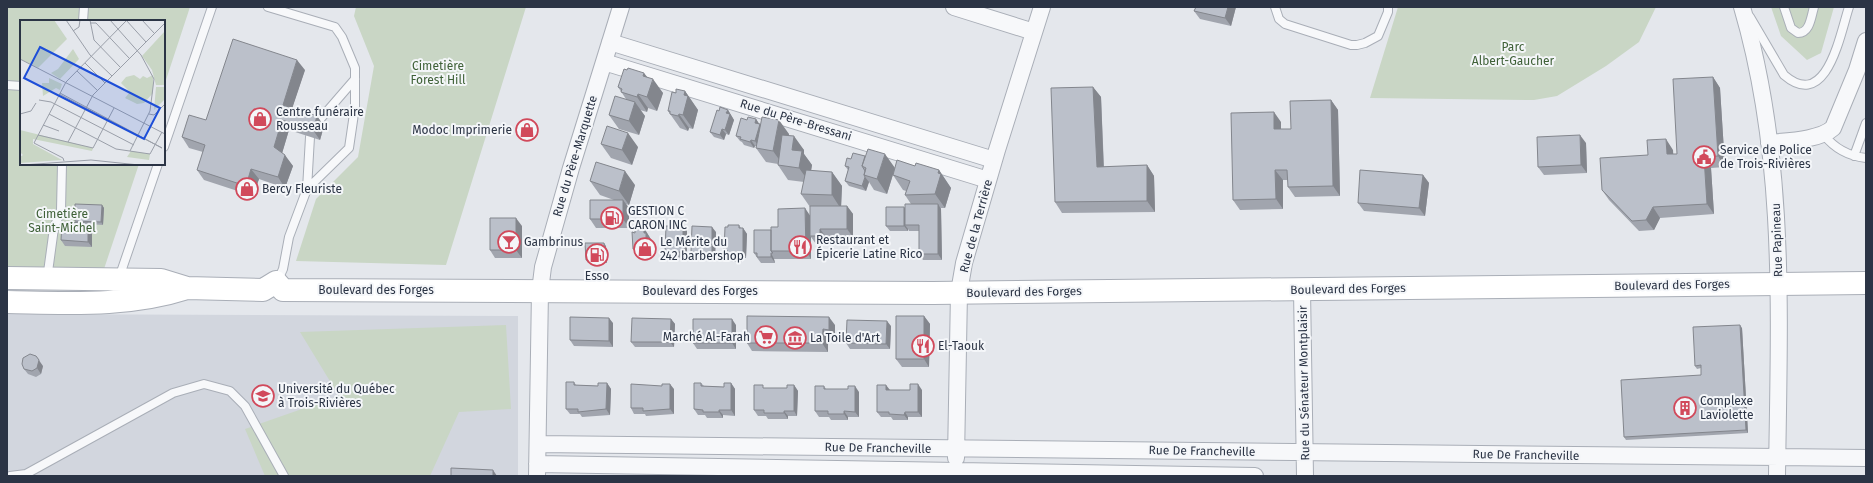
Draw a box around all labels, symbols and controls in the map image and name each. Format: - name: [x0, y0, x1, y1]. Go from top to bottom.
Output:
- inset map: [20, 20, 165, 165]
- park label: Parc Albert-Gaucher: [1472, 40, 1555, 68]
- park label: Cimetière Forest Hill: [411, 59, 466, 87]
- street label: Rue du Père-Marquette: [550, 94, 600, 218]
- street label: Rue du Père-Bressani: [738, 96, 854, 144]
- place label: Centre funéraire Rousseau: [276, 105, 364, 133]
- shop icon: Centre funéraire Rousseau: [247, 106, 273, 132]
- shop icon: Modoc Imprimerie: [514, 117, 540, 143]
- place label: Modoc Imprimerie: [412, 123, 512, 137]
- place label: Service de Police de Trois-Rivières: [1720, 143, 1812, 171]
- public building icon: Service de Police de Trois-Rivières: [1691, 144, 1717, 170]
- shop icon: Bercy Fleuriste: [234, 176, 260, 202]
- street label: Rue de la Terrière: [957, 178, 995, 274]
- place label: Bercy Fleuriste: [262, 182, 342, 196]
- street label: Rue Papineau: [1769, 203, 1785, 277]
- place label: GESTION C CARON INC: [628, 204, 687, 232]
- fuel station icon: GESTION C CARON INC: [599, 205, 625, 231]
- park label: Cimetière Saint-Michel: [28, 207, 96, 235]
- bar icon: Gambrinus: [496, 229, 522, 255]
- place label: Restaurant et Épicerie Latine Rico: [816, 233, 923, 261]
- restaurant icon: Restaurant et Épicerie Latine Rico: [787, 234, 813, 260]
- place label: Gambrinus: [524, 235, 584, 249]
- place label: Le Mérite du 242 barbershop: [660, 235, 744, 263]
- shop icon: Le Mérite du 242 barbershop: [632, 236, 658, 262]
- fuel station icon: Esso: [584, 242, 610, 268]
- place label: Esso: [585, 269, 609, 283]
- street label: Boulevard des Forges: [1614, 277, 1730, 293]
- street label: Boulevard des Forges: [1290, 281, 1406, 297]
- street label: Boulevard des Forges: [318, 283, 434, 297]
- street label: Boulevard des Forges: [642, 284, 758, 298]
- street label: Boulevard des Forges: [966, 284, 1082, 300]
- street label: Rue du Sénateur Montplaisir: [1296, 305, 1312, 461]
- supermarket icon: Marché Al-Farah: [753, 324, 779, 350]
- museum icon: La Toile d'Art: [782, 325, 808, 351]
- place label: Marché Al-Farah: [663, 330, 750, 344]
- place label: La Toile d'Art: [810, 331, 881, 345]
- restaurant icon: El-Taouk: [910, 333, 936, 359]
- place label: El-Taouk: [938, 339, 985, 353]
- place label: Université du Québec à Trois-Rivières: [278, 382, 395, 410]
- school or university icon: Université du Québec à Trois-Rivières: [250, 383, 276, 409]
- place label: Complexe Laviolette: [1700, 394, 1754, 422]
- building icon: Complexe Laviolette: [1672, 395, 1698, 421]
- street label: Rue De Francheville: [825, 440, 931, 456]
- street label: Rue De Francheville: [1149, 443, 1255, 459]
- street label: Rue De Francheville: [1473, 447, 1579, 463]

